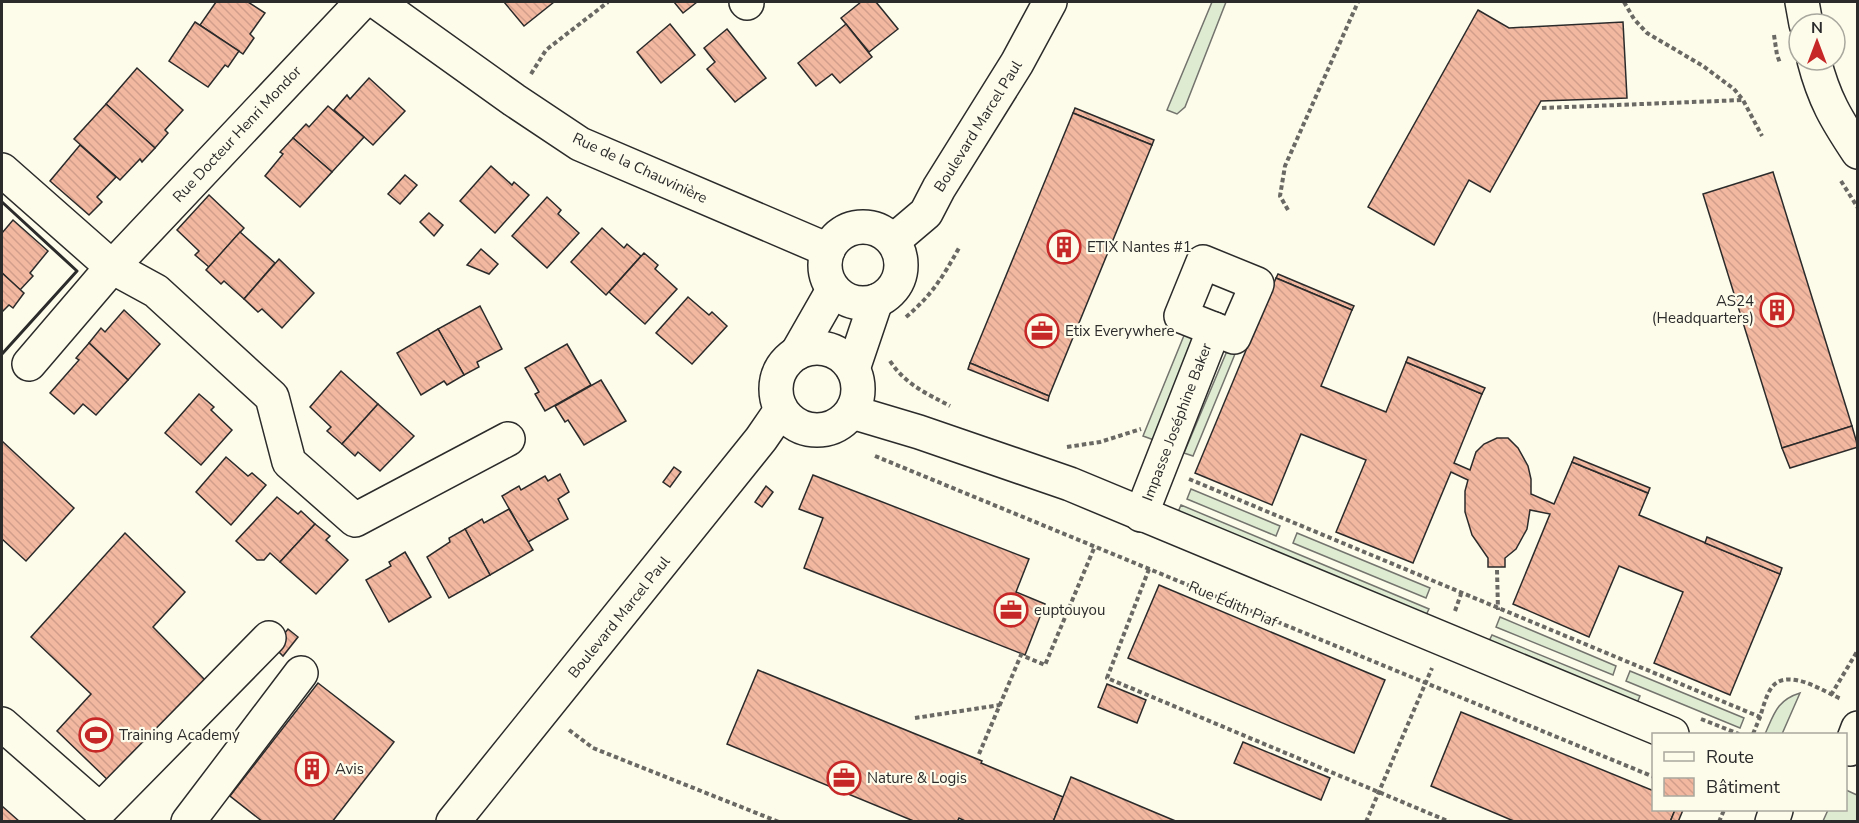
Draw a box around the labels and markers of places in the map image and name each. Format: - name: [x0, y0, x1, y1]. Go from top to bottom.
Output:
- building icon: ETIX Nantes #1: [1046, 229, 1082, 265]
- place label: ETIX Nantes #1: [1087, 237, 1192, 257]
- place label: AS24 (Headquarters): [1652, 291, 1754, 328]
- building icon: AS24 (Headquarters): [1759, 292, 1795, 328]
- office icon: Etix Everywhere: [1024, 313, 1060, 349]
- place label: Etix Everywhere: [1065, 321, 1175, 341]
- office icon: euptouyou: [993, 592, 1029, 628]
- place label: euptouyou: [1034, 600, 1105, 620]
- sports icon: Training Academy: [78, 717, 114, 753]
- place label: Training Academy: [119, 725, 240, 745]
- building icon: Avis: [294, 751, 330, 787]
- place label: Avis: [335, 759, 364, 779]
- office icon: Nature & Logis: [826, 760, 862, 796]
- place label: Nature & Logis: [867, 768, 967, 788]

